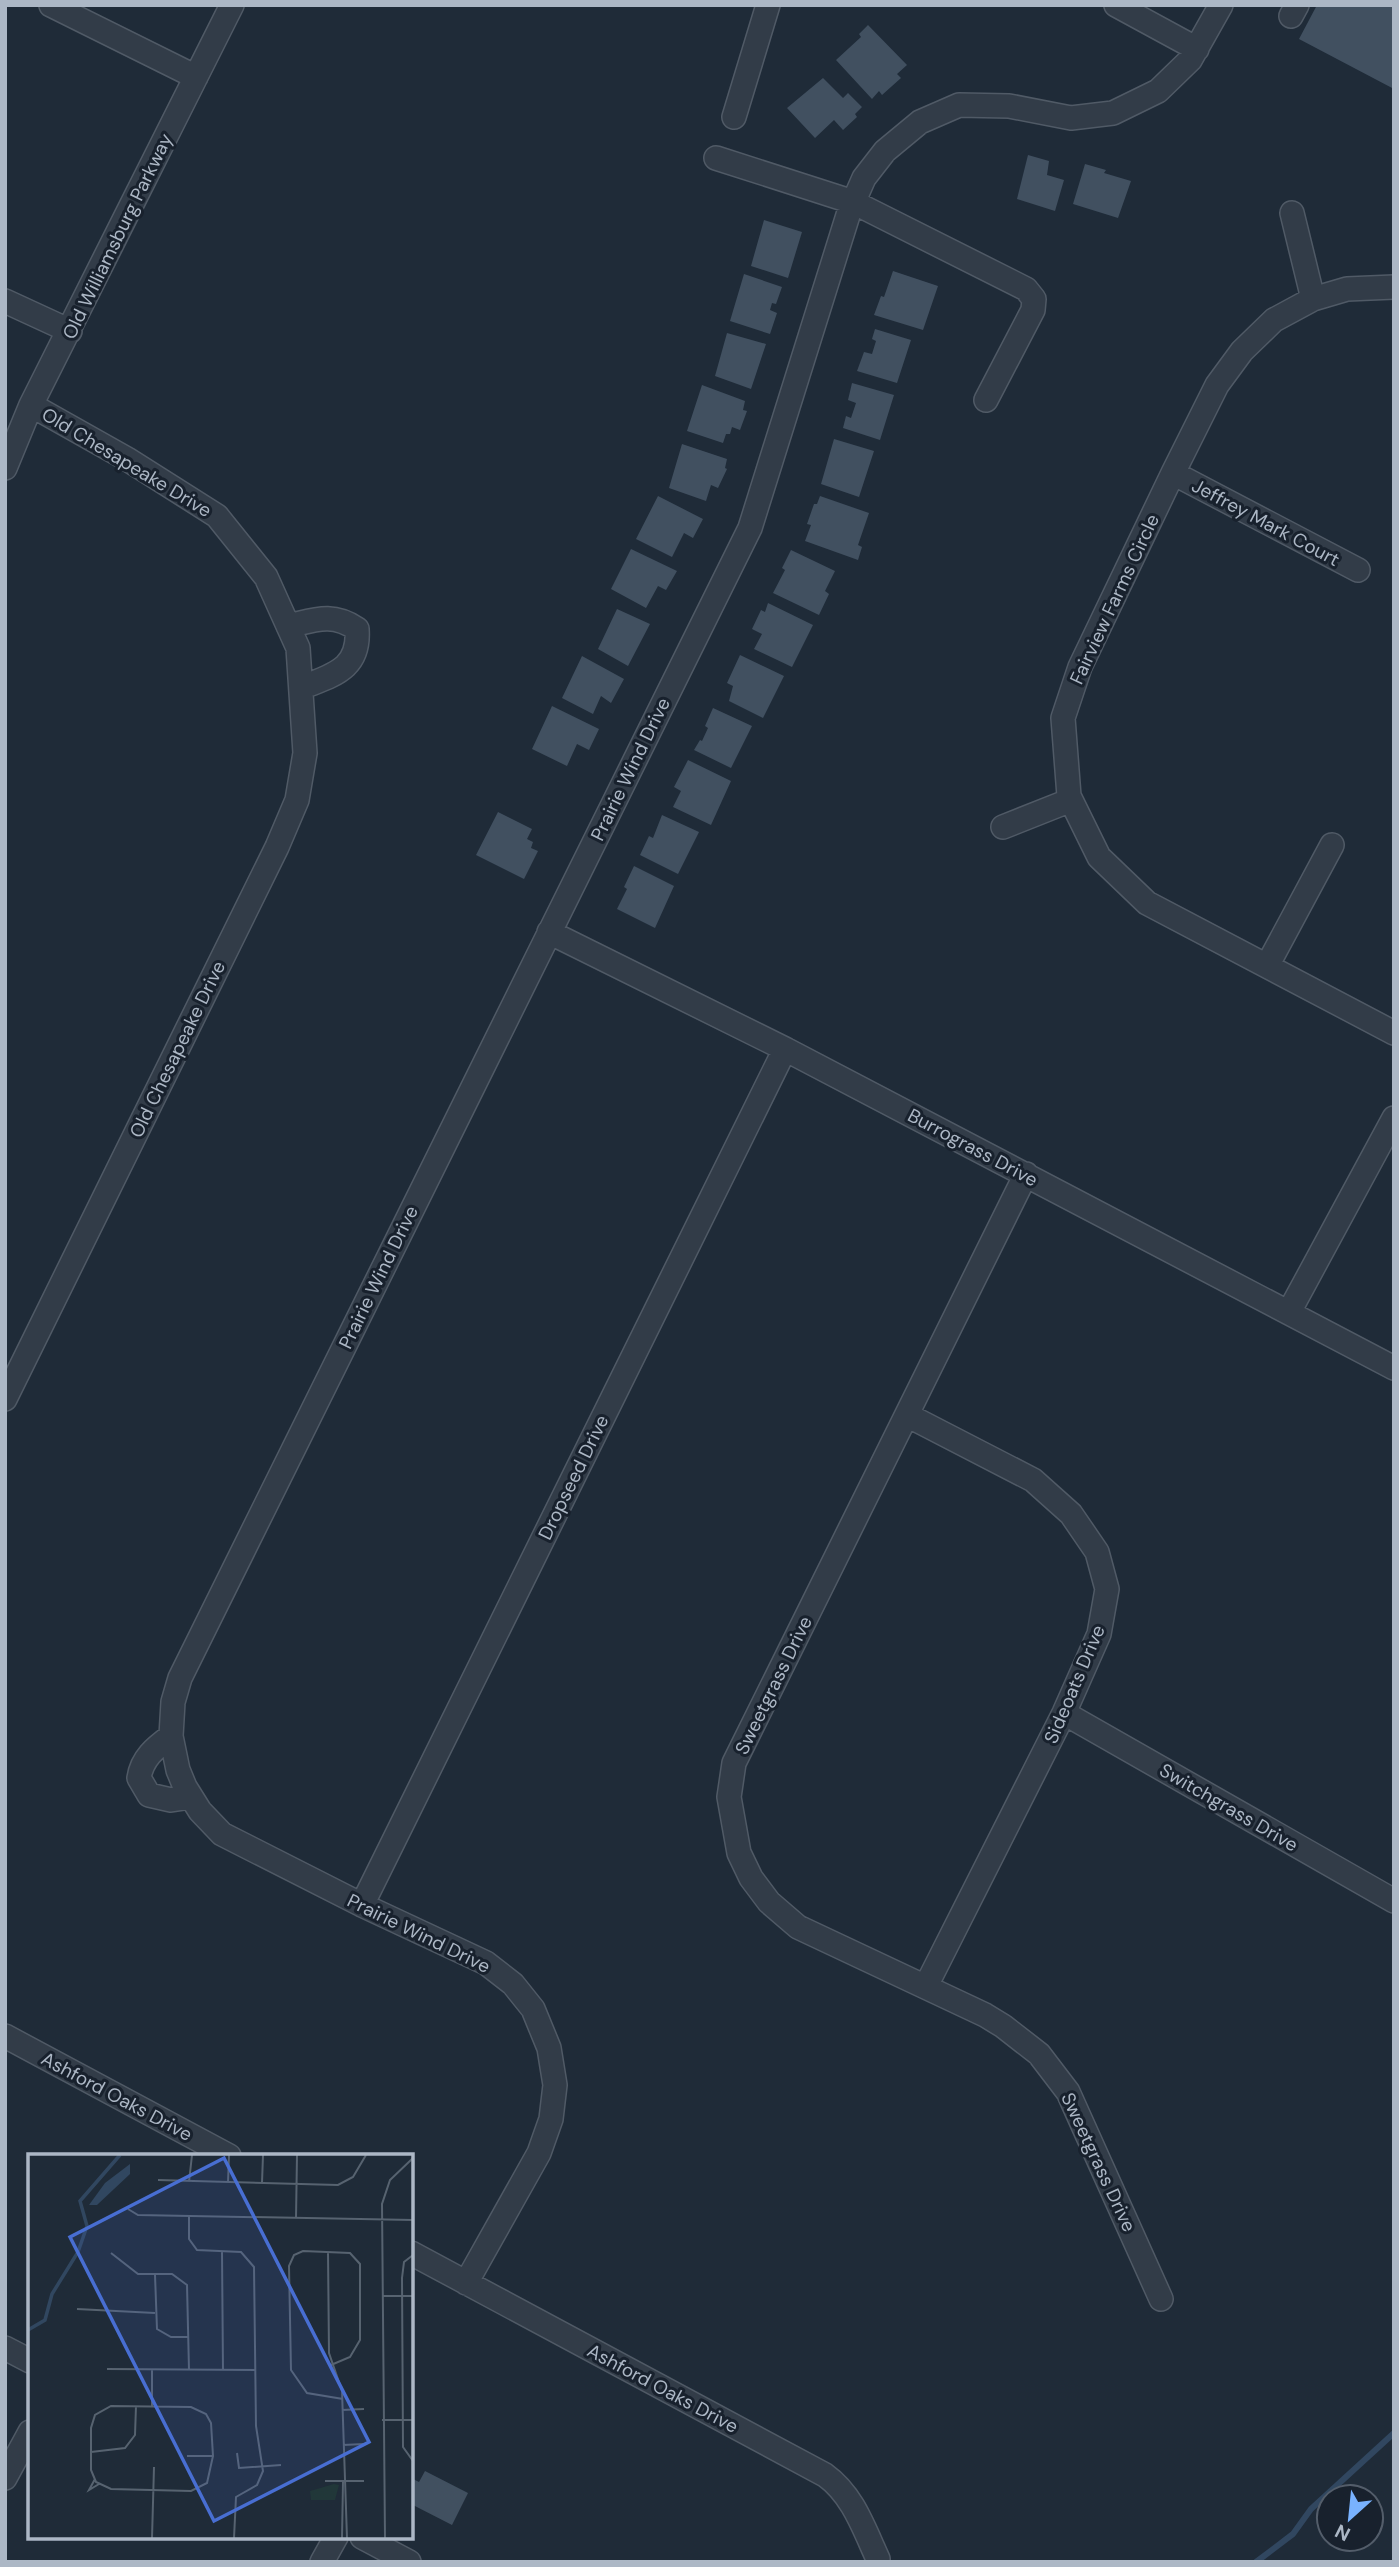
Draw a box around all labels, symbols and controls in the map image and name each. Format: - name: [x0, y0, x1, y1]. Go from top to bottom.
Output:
- street label: Old Williamsburg Parkway: [57, 129, 178, 343]
- street label: Old Chesapeake Drive: [37, 402, 216, 523]
- street label: Jeffrey Mark Court: [1187, 473, 1344, 572]
- street label: Fairview Farms Circle: [1064, 510, 1165, 688]
- street label: Prairie Wind Drive: [585, 694, 676, 845]
- street label: Old Chesapeake Drive: [124, 957, 231, 1142]
- street label: Burrograss Drive: [903, 1103, 1042, 1192]
- street label: Prairie Wind Drive: [333, 1202, 424, 1353]
- street label: Dropseed Drive: [532, 1411, 614, 1544]
- street label: Sweetgrass Drive: [729, 1612, 818, 1759]
- street label: Sideoats Drive: [1038, 1621, 1111, 1747]
- street label: Switchgrass Drive: [1155, 1758, 1303, 1857]
- street label: Prairie Wind Drive: [343, 1888, 494, 1979]
- street label: Ashford Oaks Drive: [37, 2046, 197, 2147]
- street label: Sweetgrass Drive: [1055, 2089, 1142, 2236]
- inset map: [28, 2154, 413, 2539]
- street label: Ashford Oaks Drive: [583, 2338, 743, 2439]
- north arrow: [1315, 2483, 1385, 2553]
- text: N: [1331, 2518, 1354, 2547]

